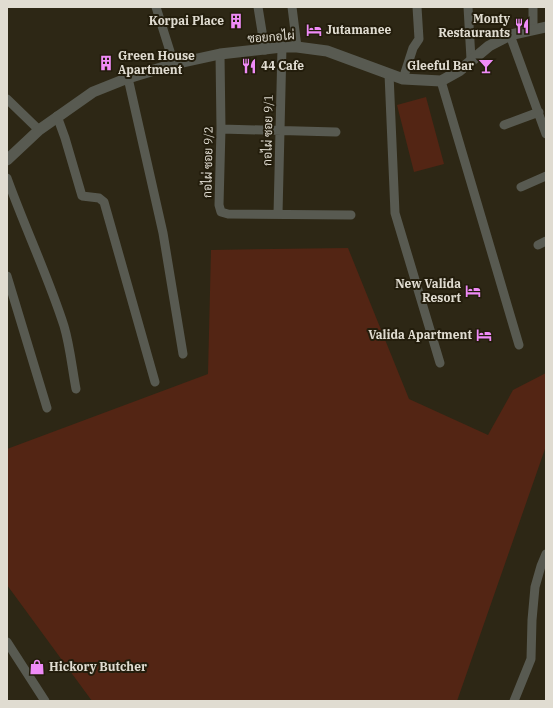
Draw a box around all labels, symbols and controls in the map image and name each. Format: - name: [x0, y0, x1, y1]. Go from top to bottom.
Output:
- place label: Monty Restaurants: [438, 11, 510, 40]
- building icon: Korpai Place: [227, 12, 245, 30]
- place label: Korpai Place: [149, 13, 224, 28]
- restaurant icon: Monty Restaurants: [513, 17, 531, 35]
- hotel icon: Jutamanee: [305, 21, 323, 39]
- place label: Jutamanee: [326, 22, 391, 37]
- street label: ซอยกอไผ่: [247, 27, 295, 46]
- place label: Green House Apartment: [118, 48, 195, 77]
- building icon: Green House Apartment: [97, 54, 115, 72]
- restaurant icon: 44 Cafe: [240, 57, 258, 75]
- bar icon: Gleeful Bar: [477, 57, 495, 75]
- place label: 44 Cafe: [261, 58, 304, 73]
- place label: Gleeful Bar: [407, 58, 474, 73]
- street label: กอไผ่ ซอย 9/1: [259, 94, 276, 166]
- street label: กอไผ่ ซอย 9/2: [199, 126, 216, 198]
- place label: New Valida Resort: [395, 276, 462, 305]
- hotel icon: New Valida Resort: [464, 282, 482, 300]
- hotel icon: Valida Apartment: [475, 326, 493, 344]
- place label: Valida Apartment: [368, 327, 473, 342]
- shop icon: Hickory Butcher: [28, 658, 46, 676]
- place label: Hickory Butcher: [49, 659, 147, 674]

